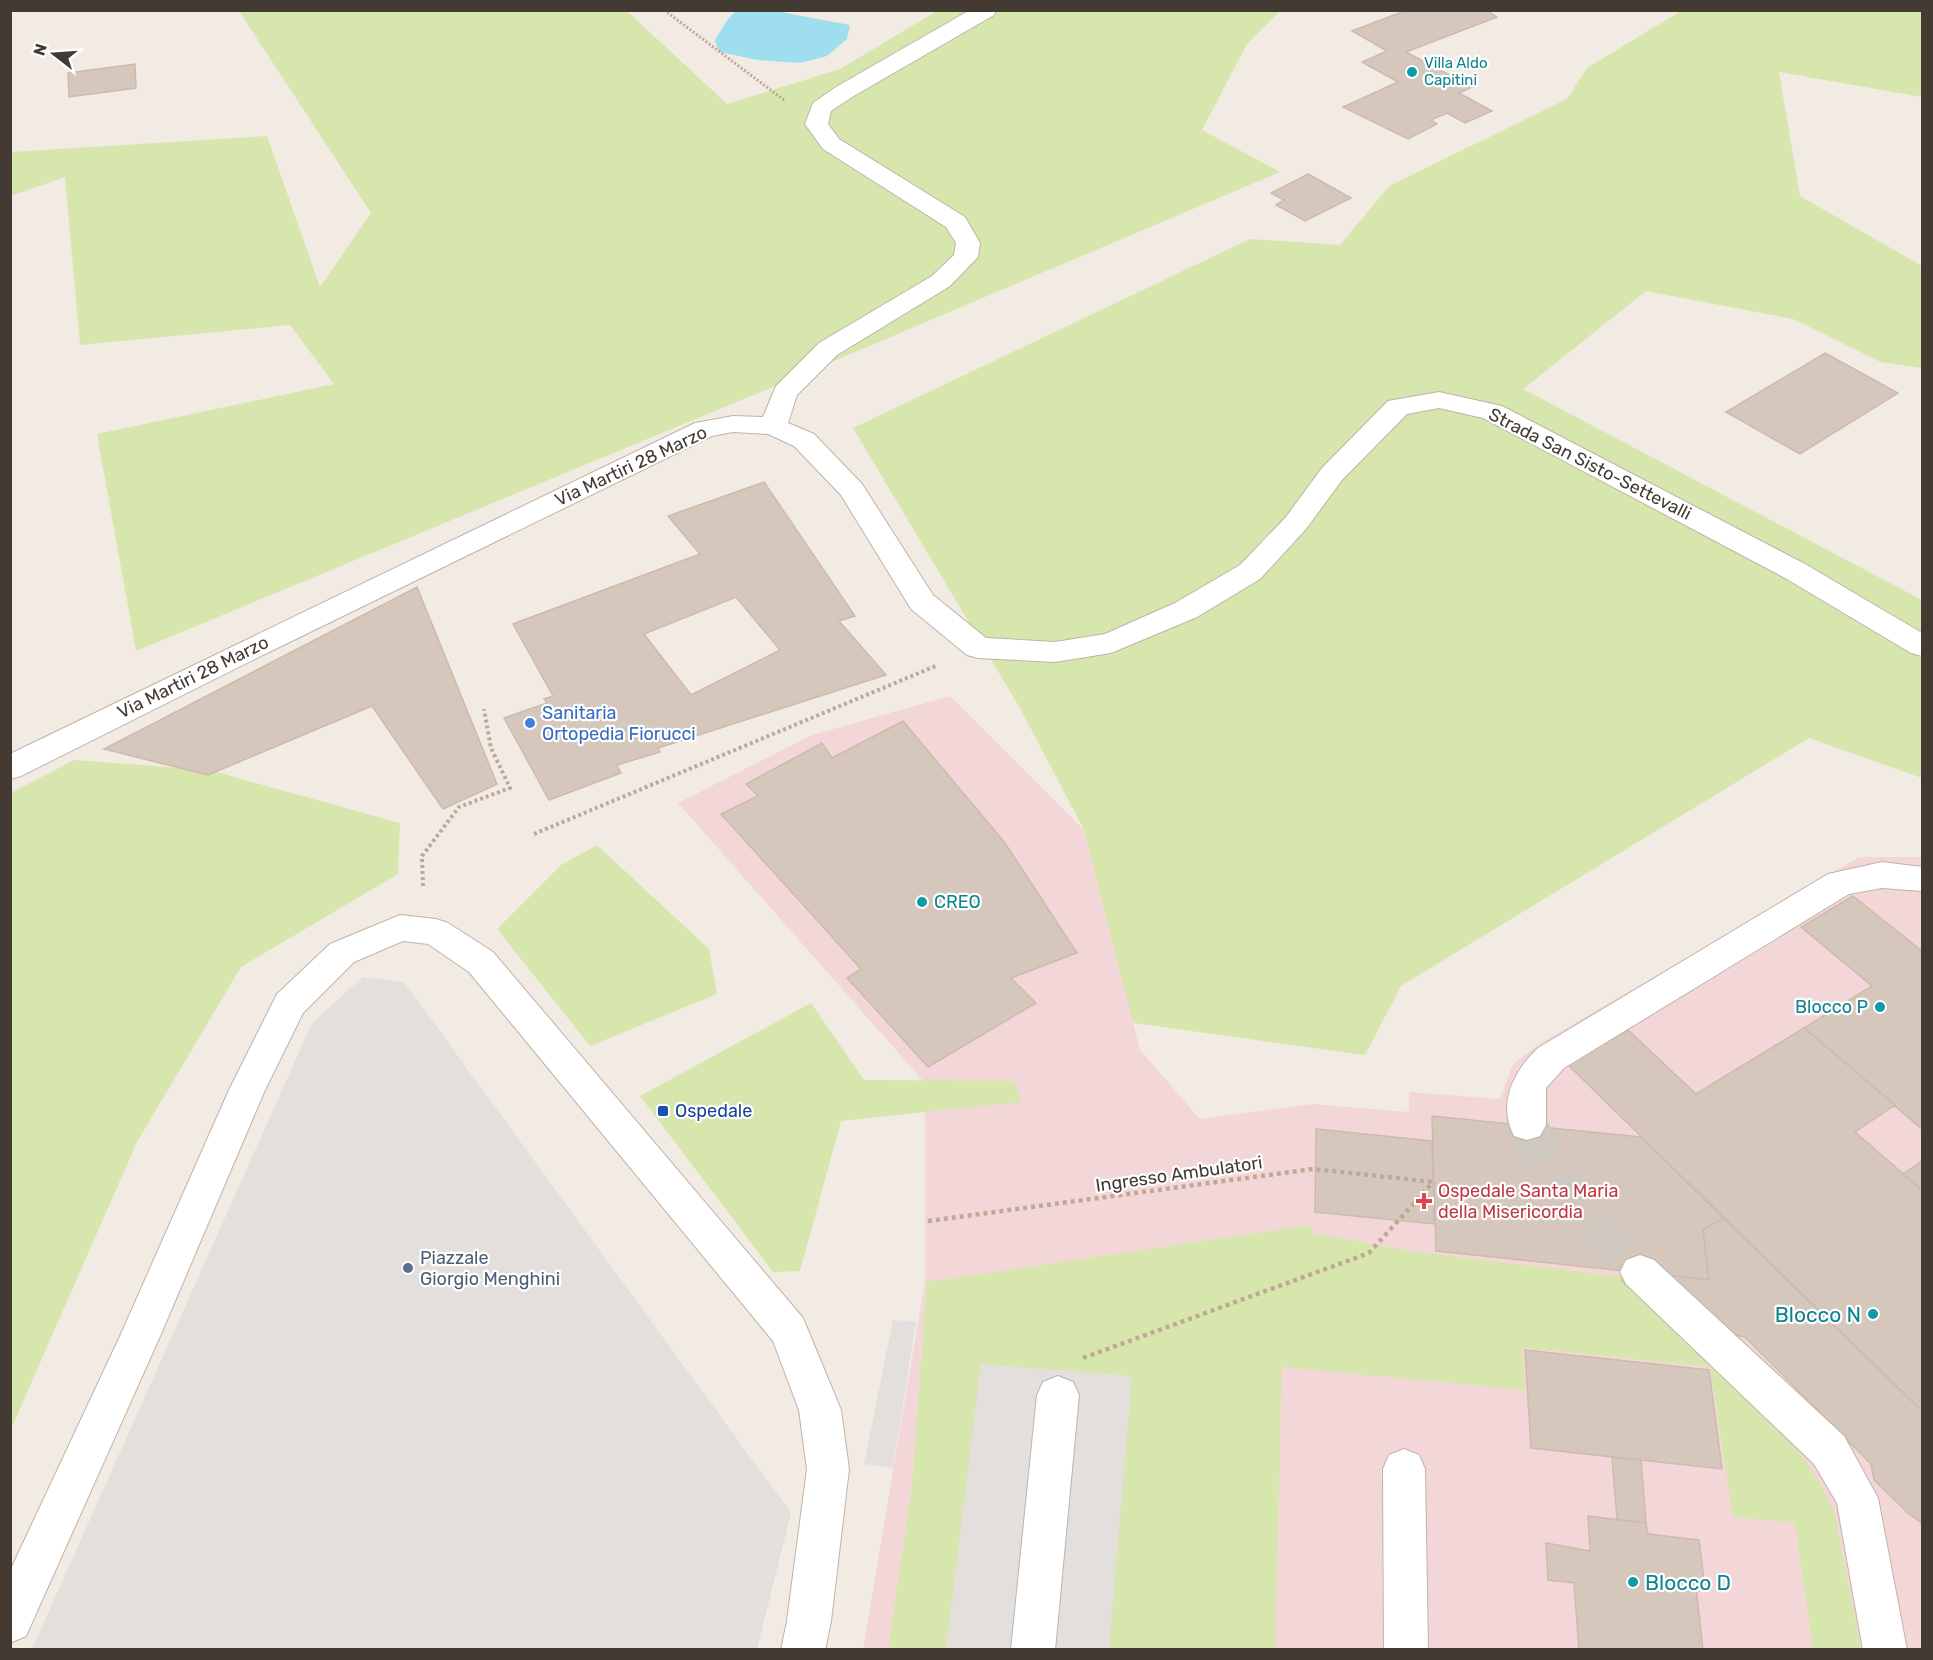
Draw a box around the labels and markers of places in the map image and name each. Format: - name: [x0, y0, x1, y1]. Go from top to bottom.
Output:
- place label: Villa Aldo Capitini: [1424, 54, 1488, 89]
- marker: Villa Aldo Capitini: [1405, 65, 1419, 79]
- place label: Sanitaria Ortopedia Fiorucci: [542, 702, 696, 745]
- marker: Sanitaria Ortopedia Fiorucci: [523, 716, 537, 730]
- place label: CREO: [934, 891, 981, 913]
- marker: CREO: [915, 895, 929, 909]
- place label: Blocco P: [1795, 996, 1868, 1018]
- marker: Blocco P: [1873, 1000, 1887, 1014]
- place label: Ospedale: [675, 1100, 752, 1122]
- marker: Ospedale: [656, 1104, 670, 1118]
- place label: Ospedale Santa Maria della Misericordia: [1438, 1180, 1618, 1223]
- marker: Ospedale Santa Maria della Misericordia: [1415, 1192, 1433, 1210]
- place label: Piazzale Giorgio Menghini: [420, 1247, 560, 1290]
- marker: Piazzale Giorgio Menghini: [401, 1261, 415, 1275]
- place label: Blocco N: [1775, 1302, 1861, 1327]
- marker: Blocco N: [1866, 1307, 1880, 1321]
- place label: Blocco D: [1645, 1570, 1731, 1595]
- marker: Blocco D: [1626, 1575, 1640, 1589]

